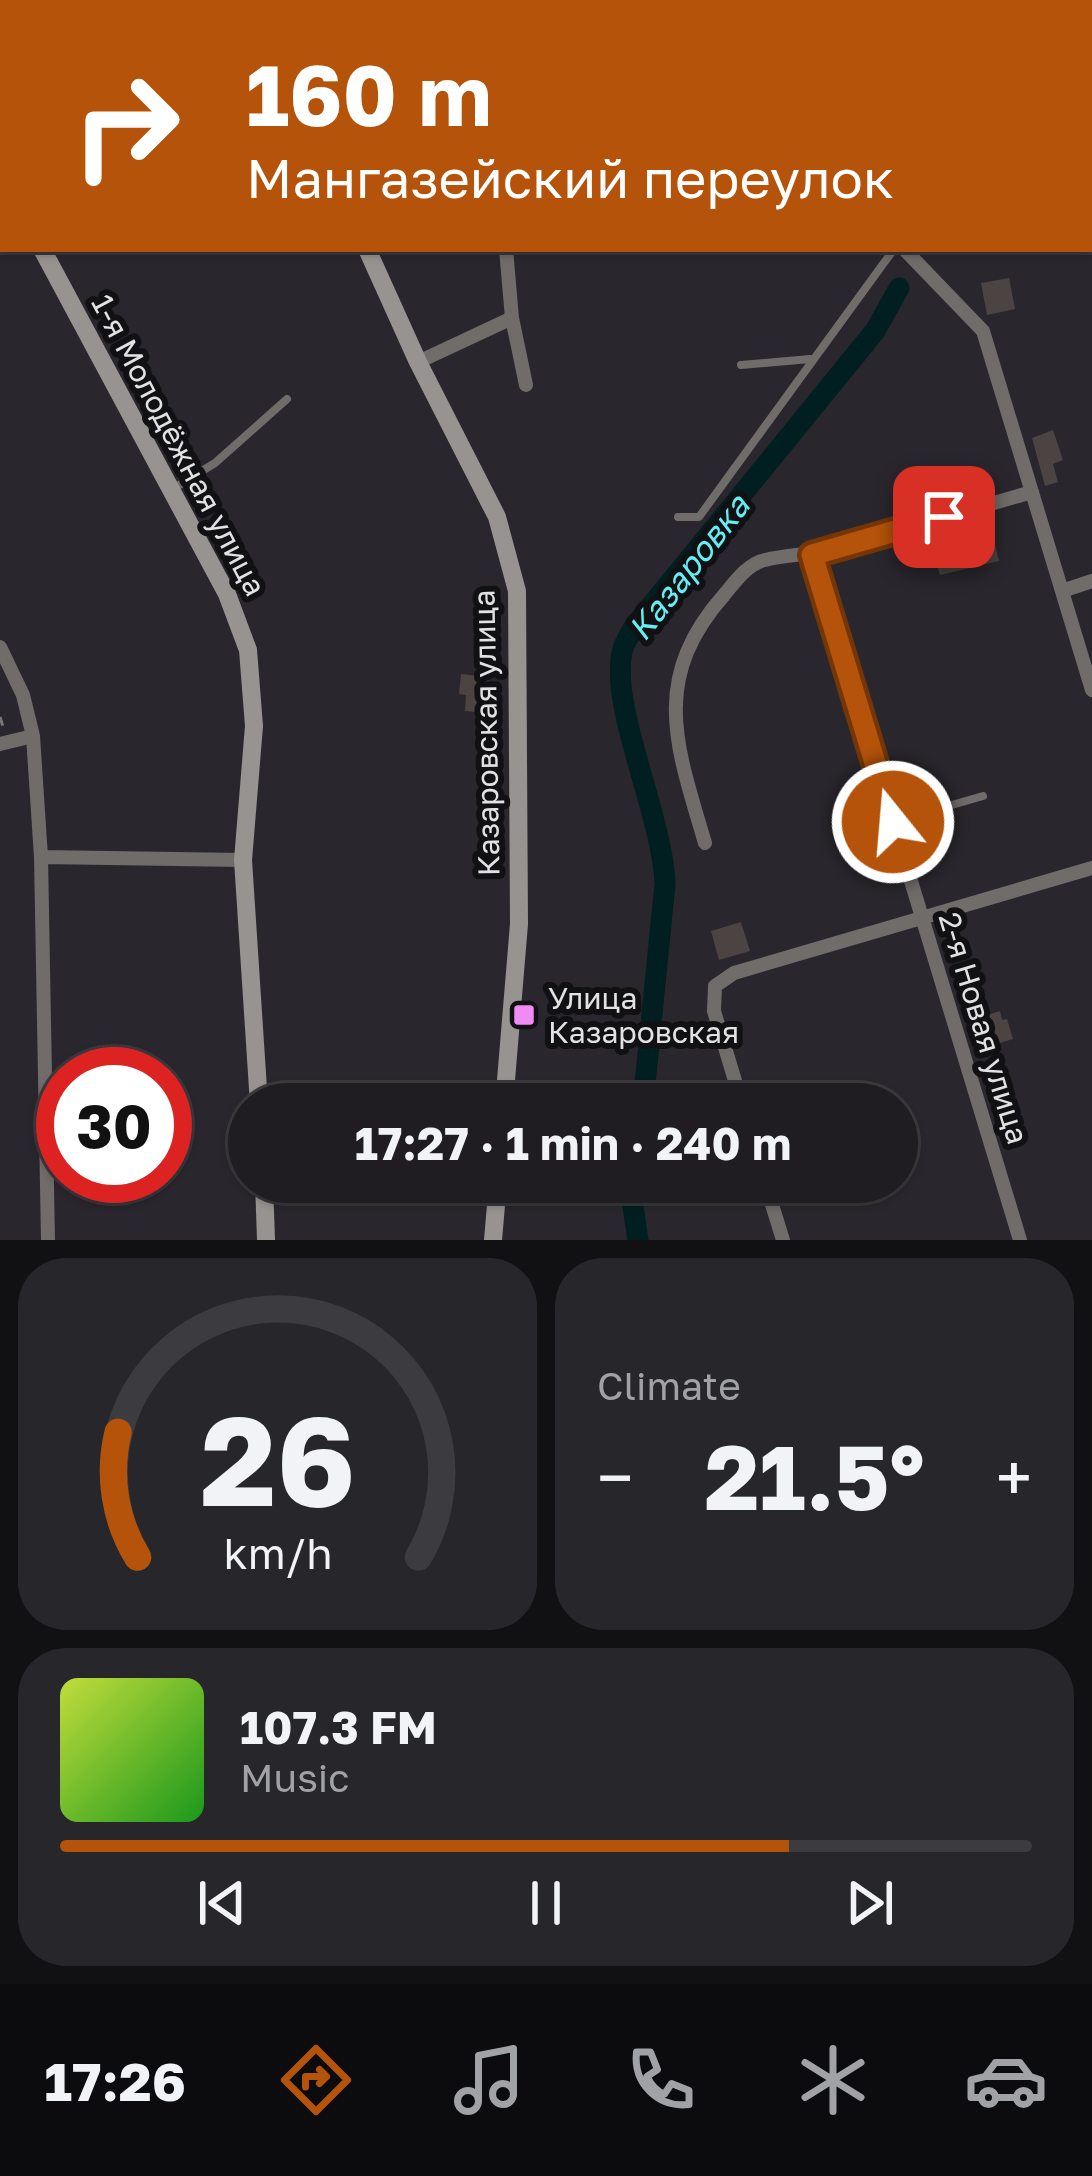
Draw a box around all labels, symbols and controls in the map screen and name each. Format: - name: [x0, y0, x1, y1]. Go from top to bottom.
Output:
- text: 160 m: [246, 44, 492, 144]
- icon: right: [48, 48, 204, 204]
- text: Мангазейский переулок: [246, 145, 894, 210]
- street label: 1-я Молодёжная улица: [84, 288, 274, 602]
- pin: [893, 466, 995, 568]
- icon: arrive: [911, 484, 977, 550]
- water label: Казаровка: [619, 486, 758, 647]
- street label: Казаровская улица: [466, 589, 506, 877]
- position arrow: [830, 759, 956, 885]
- street label: 2-я Новая улица: [932, 908, 1036, 1148]
- place label: Улица Казаровская: [548, 980, 739, 1050]
- marker: Улица Казаровская: [511, 1002, 537, 1028]
- speed limit sign: 30: [36, 1047, 192, 1203]
- text: 17:27 · 1 min · 240 m: [355, 1116, 791, 1170]
- text: Climate: [597, 1362, 741, 1409]
- text: 26: [200, 1384, 355, 1533]
- text: 21.5°: [704, 1422, 925, 1530]
- text: −: [597, 1437, 633, 1517]
- text: +: [996, 1437, 1032, 1517]
- text: km/h: [223, 1527, 332, 1578]
- text: 107.3 FM: [240, 1700, 437, 1754]
- text: Music: [240, 1754, 350, 1801]
- icon: previous: [189, 1870, 255, 1936]
- icon: pause: [513, 1870, 579, 1936]
- icon: next: [837, 1870, 903, 1936]
- icon: directions: [274, 2038, 358, 2122]
- icon: music: [447, 2038, 531, 2122]
- icon: phone: [619, 2038, 703, 2122]
- icon: climate: [791, 2038, 875, 2122]
- icon: car: [964, 2038, 1048, 2122]
- text: 17:26: [44, 2048, 186, 2113]

